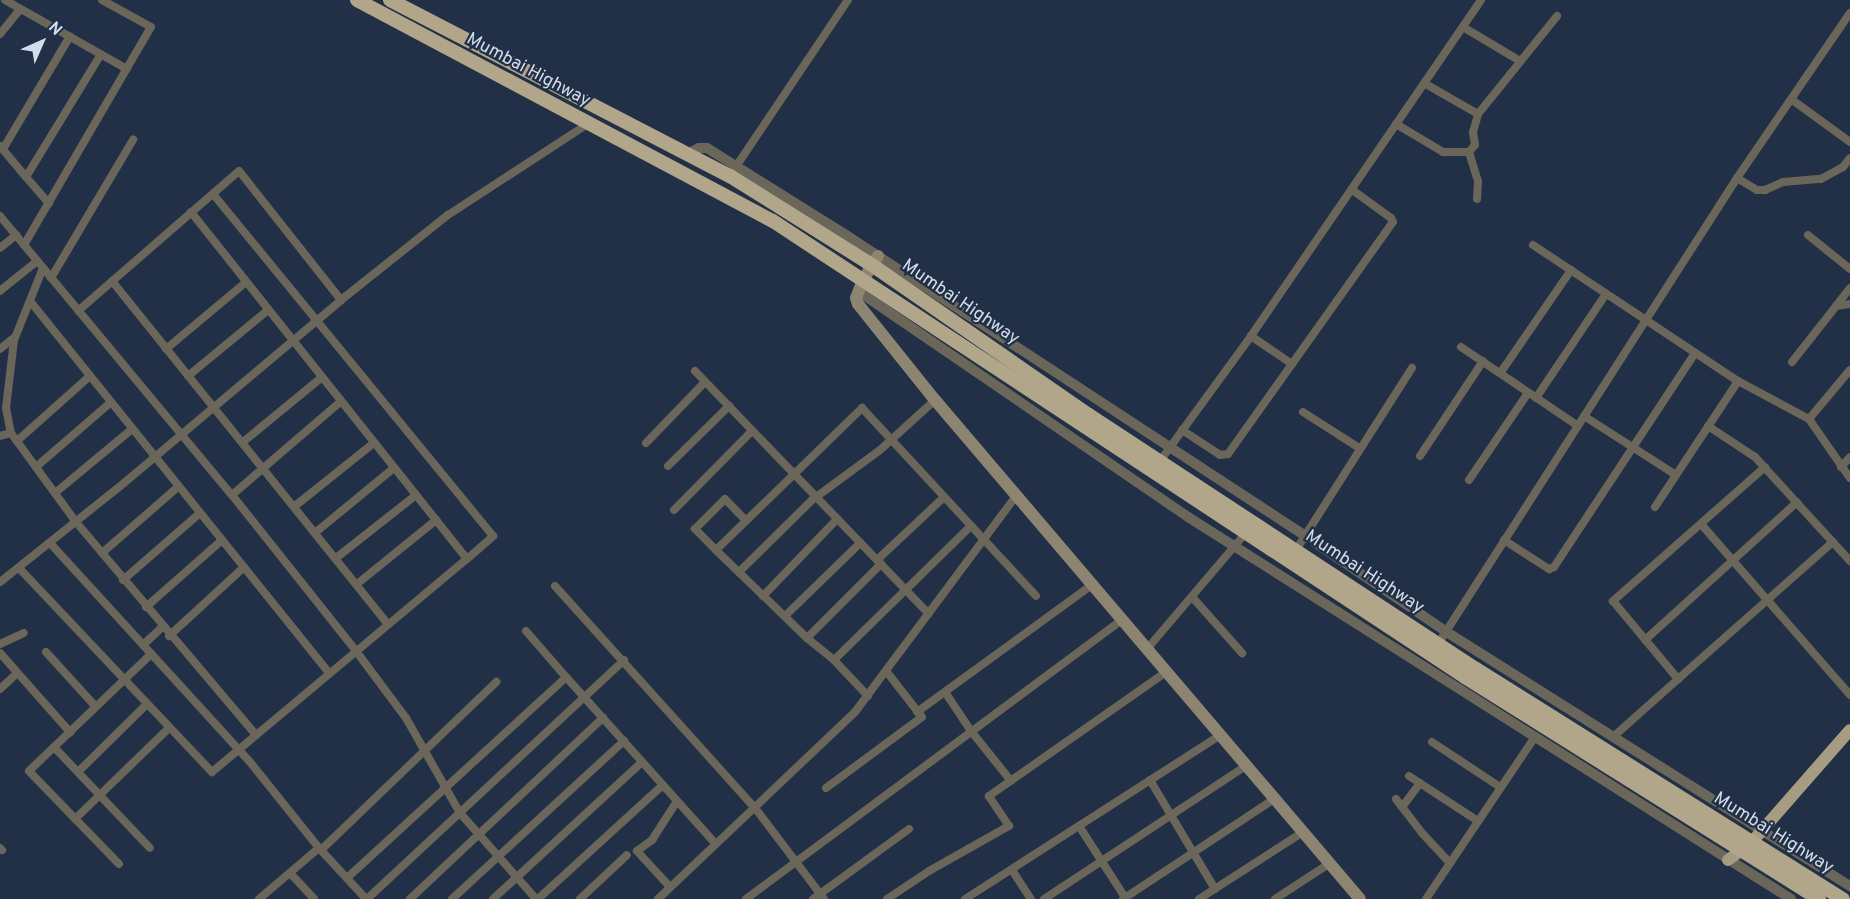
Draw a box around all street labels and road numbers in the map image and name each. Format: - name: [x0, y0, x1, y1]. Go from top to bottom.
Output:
- street label: Mumbai Highway: [462, 29, 594, 113]
- street label: Mumbai Highway: [897, 256, 1023, 350]
- street label: Mumbai Highway: [1300, 526, 1428, 620]
- street label: Mumbai Highway: [1709, 788, 1837, 880]

